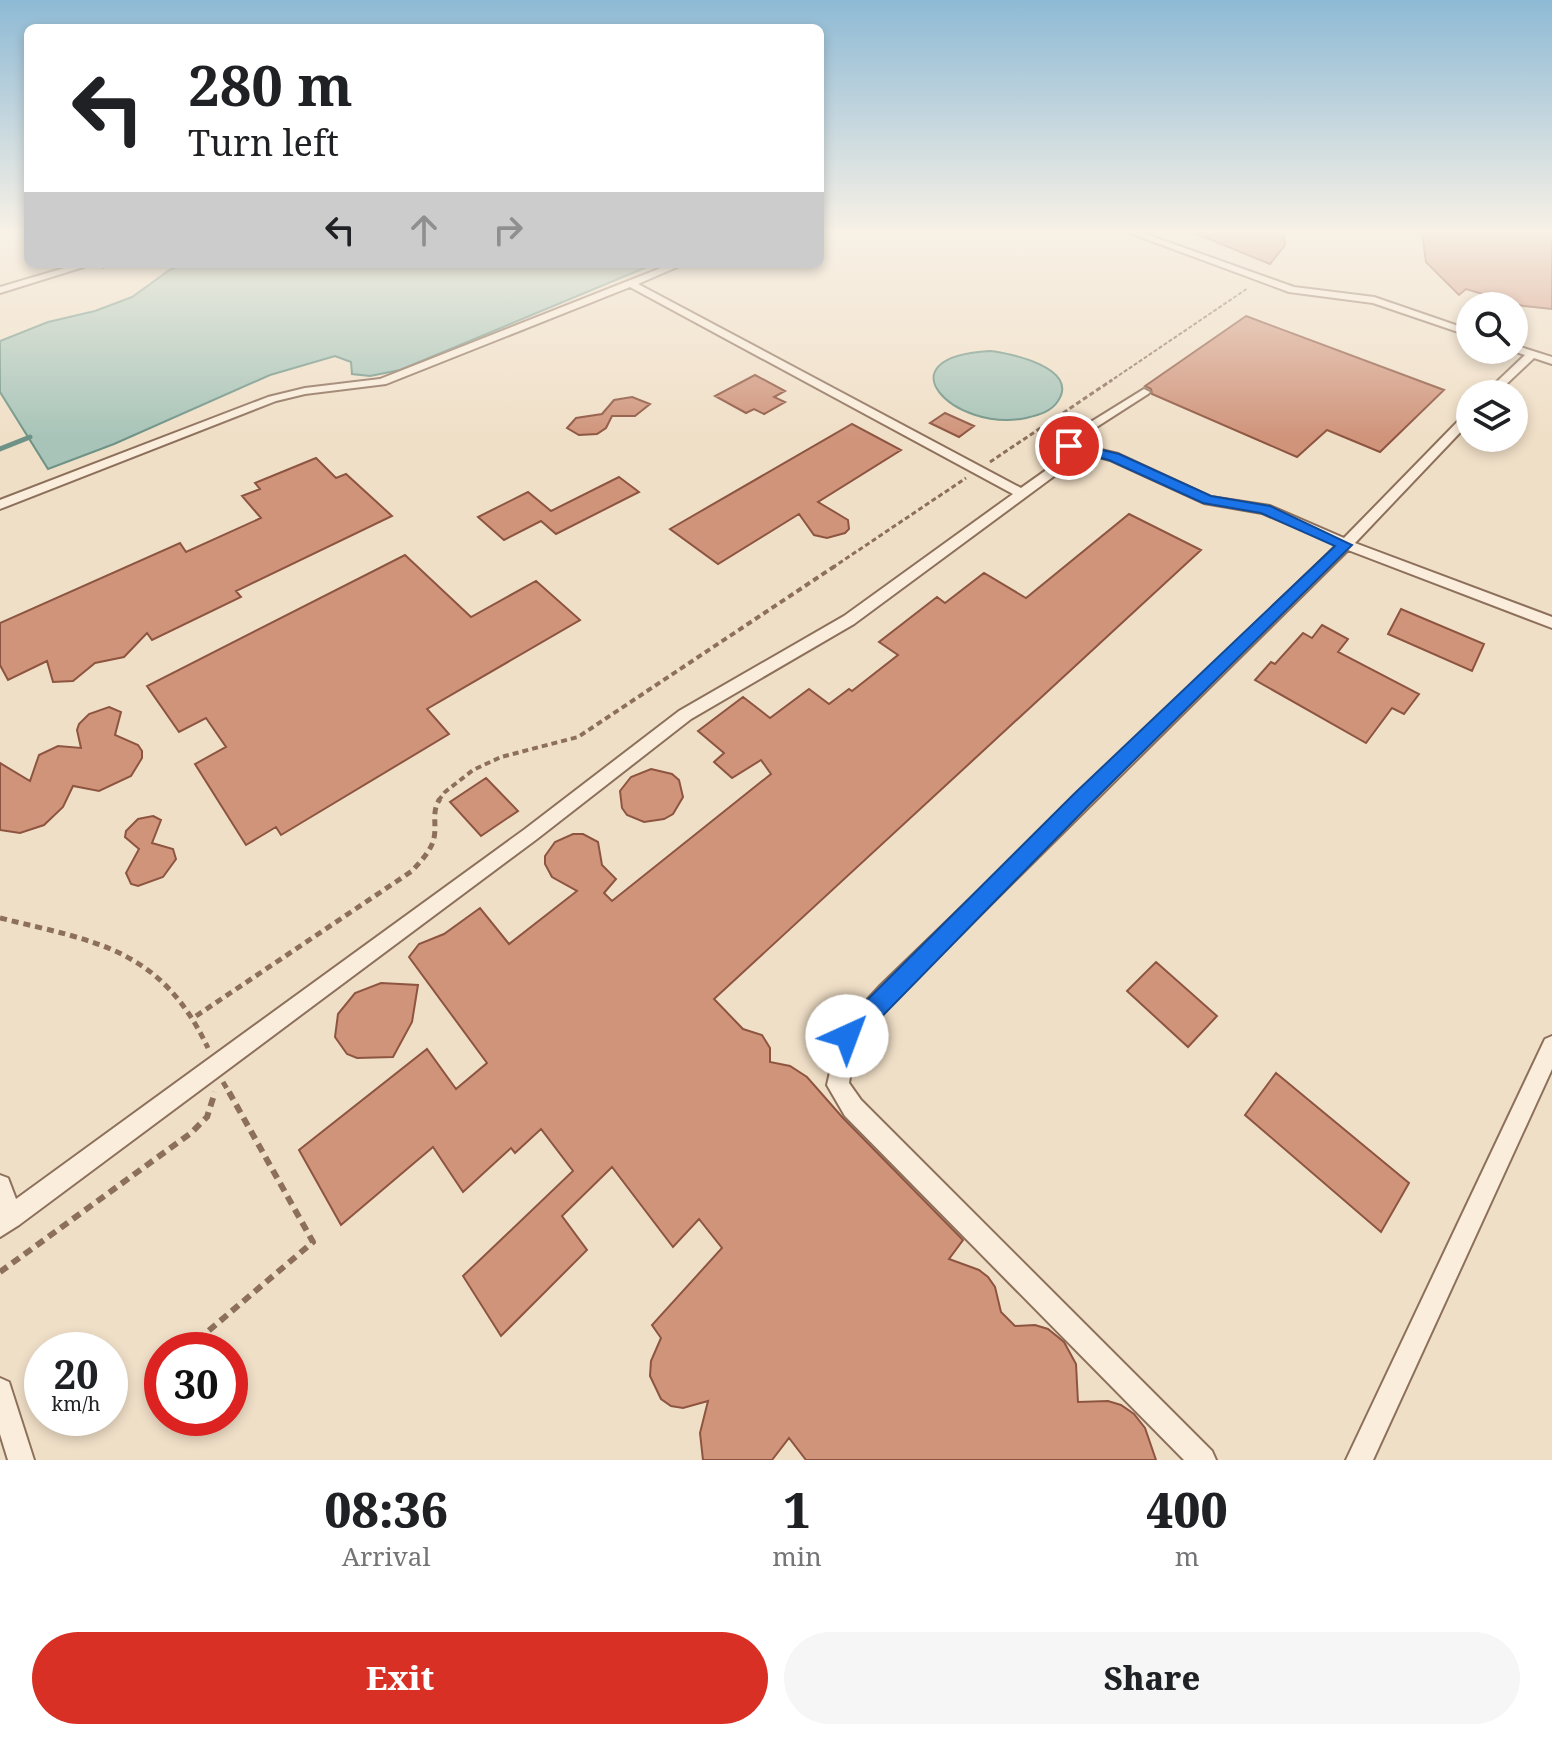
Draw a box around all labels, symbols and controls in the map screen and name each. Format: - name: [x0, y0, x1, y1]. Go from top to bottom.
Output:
- text: 280 m: [188, 46, 353, 122]
- icon: left: [56, 56, 160, 160]
- text: Turn left: [188, 118, 339, 167]
- icon: left: [318, 208, 362, 252]
- icon: ahead: [402, 208, 446, 252]
- icon: right: [486, 208, 530, 252]
- map controls: [1456, 292, 1528, 452]
- button: search: [1456, 292, 1528, 364]
- button: layers: [1456, 380, 1528, 452]
- pin: [1035, 412, 1103, 480]
- icon: arrive: [1047, 424, 1091, 468]
- position arrow: [805, 994, 889, 1078]
- speed limit sign: 30: [144, 1332, 248, 1436]
- text: 20: [53, 1346, 99, 1401]
- text: km/h: [51, 1390, 101, 1417]
- text: 08:36: [324, 1477, 448, 1542]
- text: 1: [783, 1477, 811, 1542]
- text: 400: [1146, 1477, 1228, 1542]
- text: Arrival: [342, 1538, 431, 1574]
- text: min: [772, 1538, 822, 1574]
- text: m: [1175, 1538, 1199, 1574]
- button: Exit: [32, 1632, 768, 1724]
- button: Share: [784, 1632, 1520, 1724]

